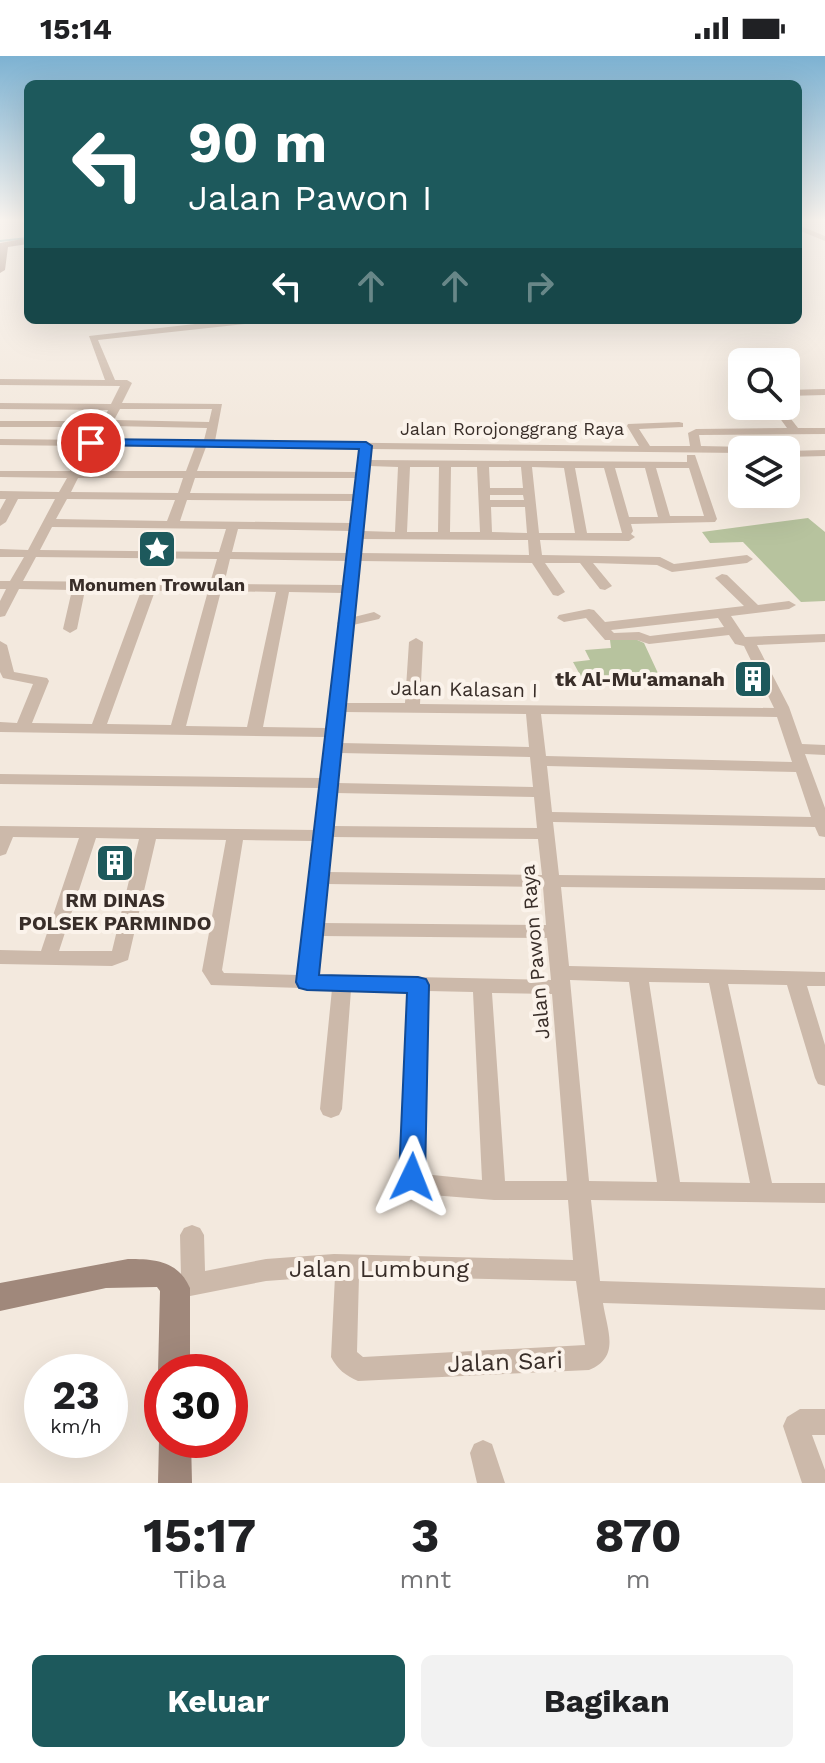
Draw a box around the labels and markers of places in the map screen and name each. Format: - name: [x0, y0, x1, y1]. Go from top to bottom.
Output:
- pin: [57, 409, 125, 477]
- place icon: Monumen Trowulan: [136, 528, 178, 570]
- place label: Monumen Trowulan: [69, 574, 245, 595]
- building icon: tk Al-Mu'amanah: [732, 658, 774, 700]
- place label: tk Al-Mu'amanah: [555, 667, 725, 691]
- building icon: RM DINAS POLSEK PARMINDO: [94, 842, 136, 884]
- place label: RM DINAS POLSEK PARMINDO: [19, 888, 211, 935]

